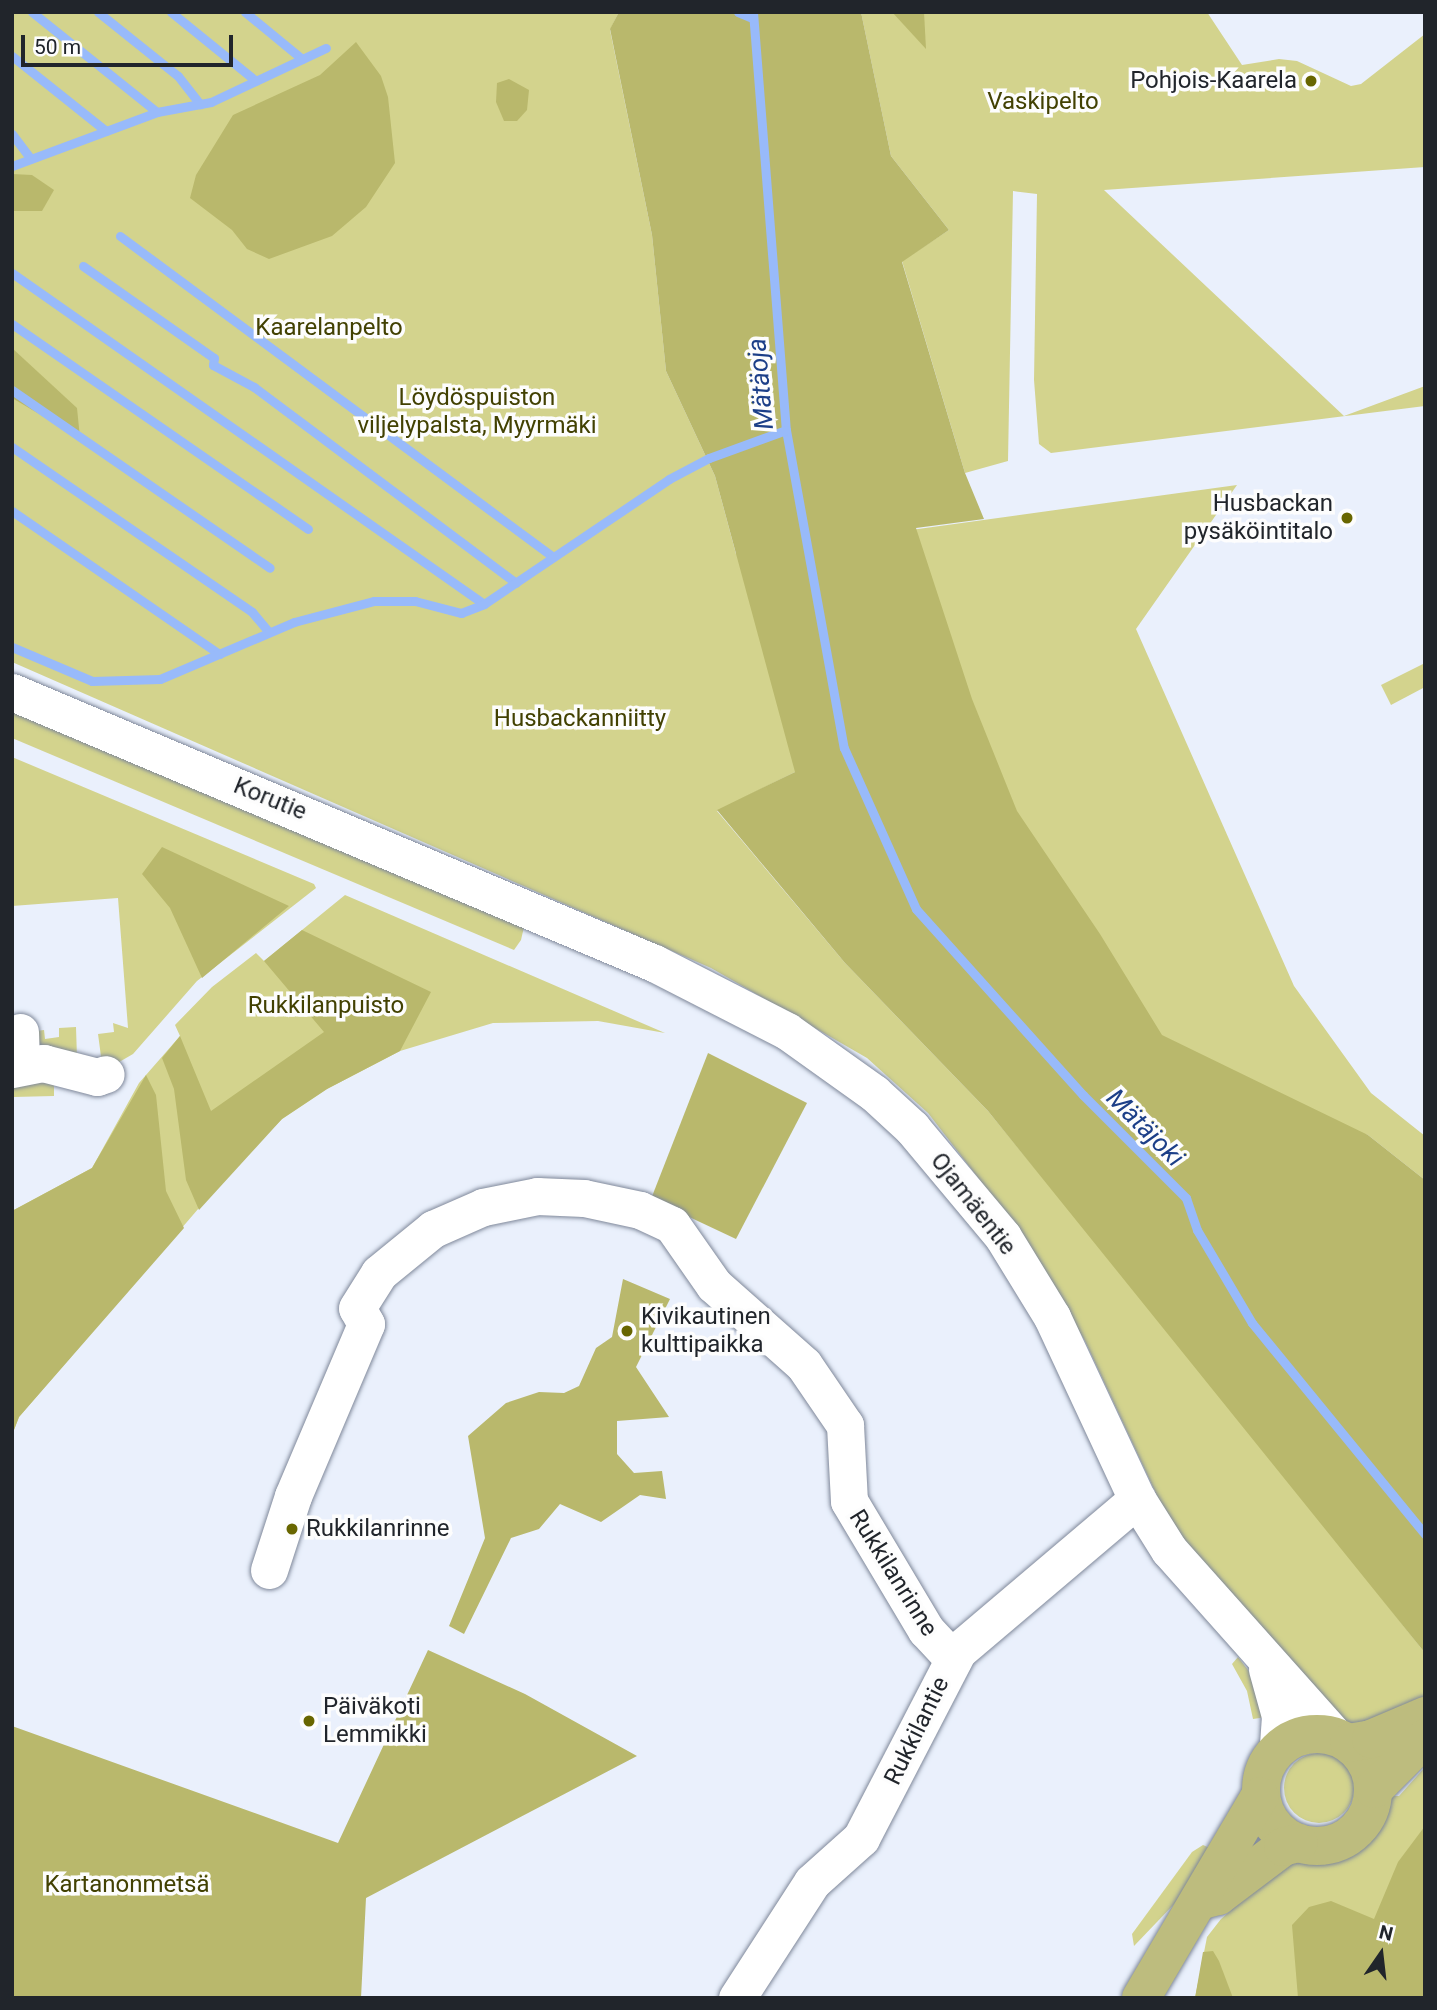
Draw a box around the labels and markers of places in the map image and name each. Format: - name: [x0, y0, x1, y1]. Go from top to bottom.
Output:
- place label: Pohjois-Kaarela: [1130, 67, 1297, 95]
- marker: Pohjois-Kaarela: [1303, 73, 1319, 89]
- place label: Husbackan pysäköintitalo: [1184, 490, 1333, 546]
- marker: Husbackan pysäköintitalo: [1339, 510, 1355, 526]
- place label: Kivikautinen kulttipaikka: [641, 1303, 771, 1359]
- marker: Kivikautinen kulttipaikka: [619, 1323, 635, 1339]
- place label: Rukkilanrinne: [306, 1515, 450, 1543]
- marker: Rukkilanrinne: [284, 1521, 300, 1537]
- place label: Päiväkoti Lemmikki: [323, 1693, 427, 1749]
- marker: Päiväkoti Lemmikki: [301, 1713, 317, 1729]

